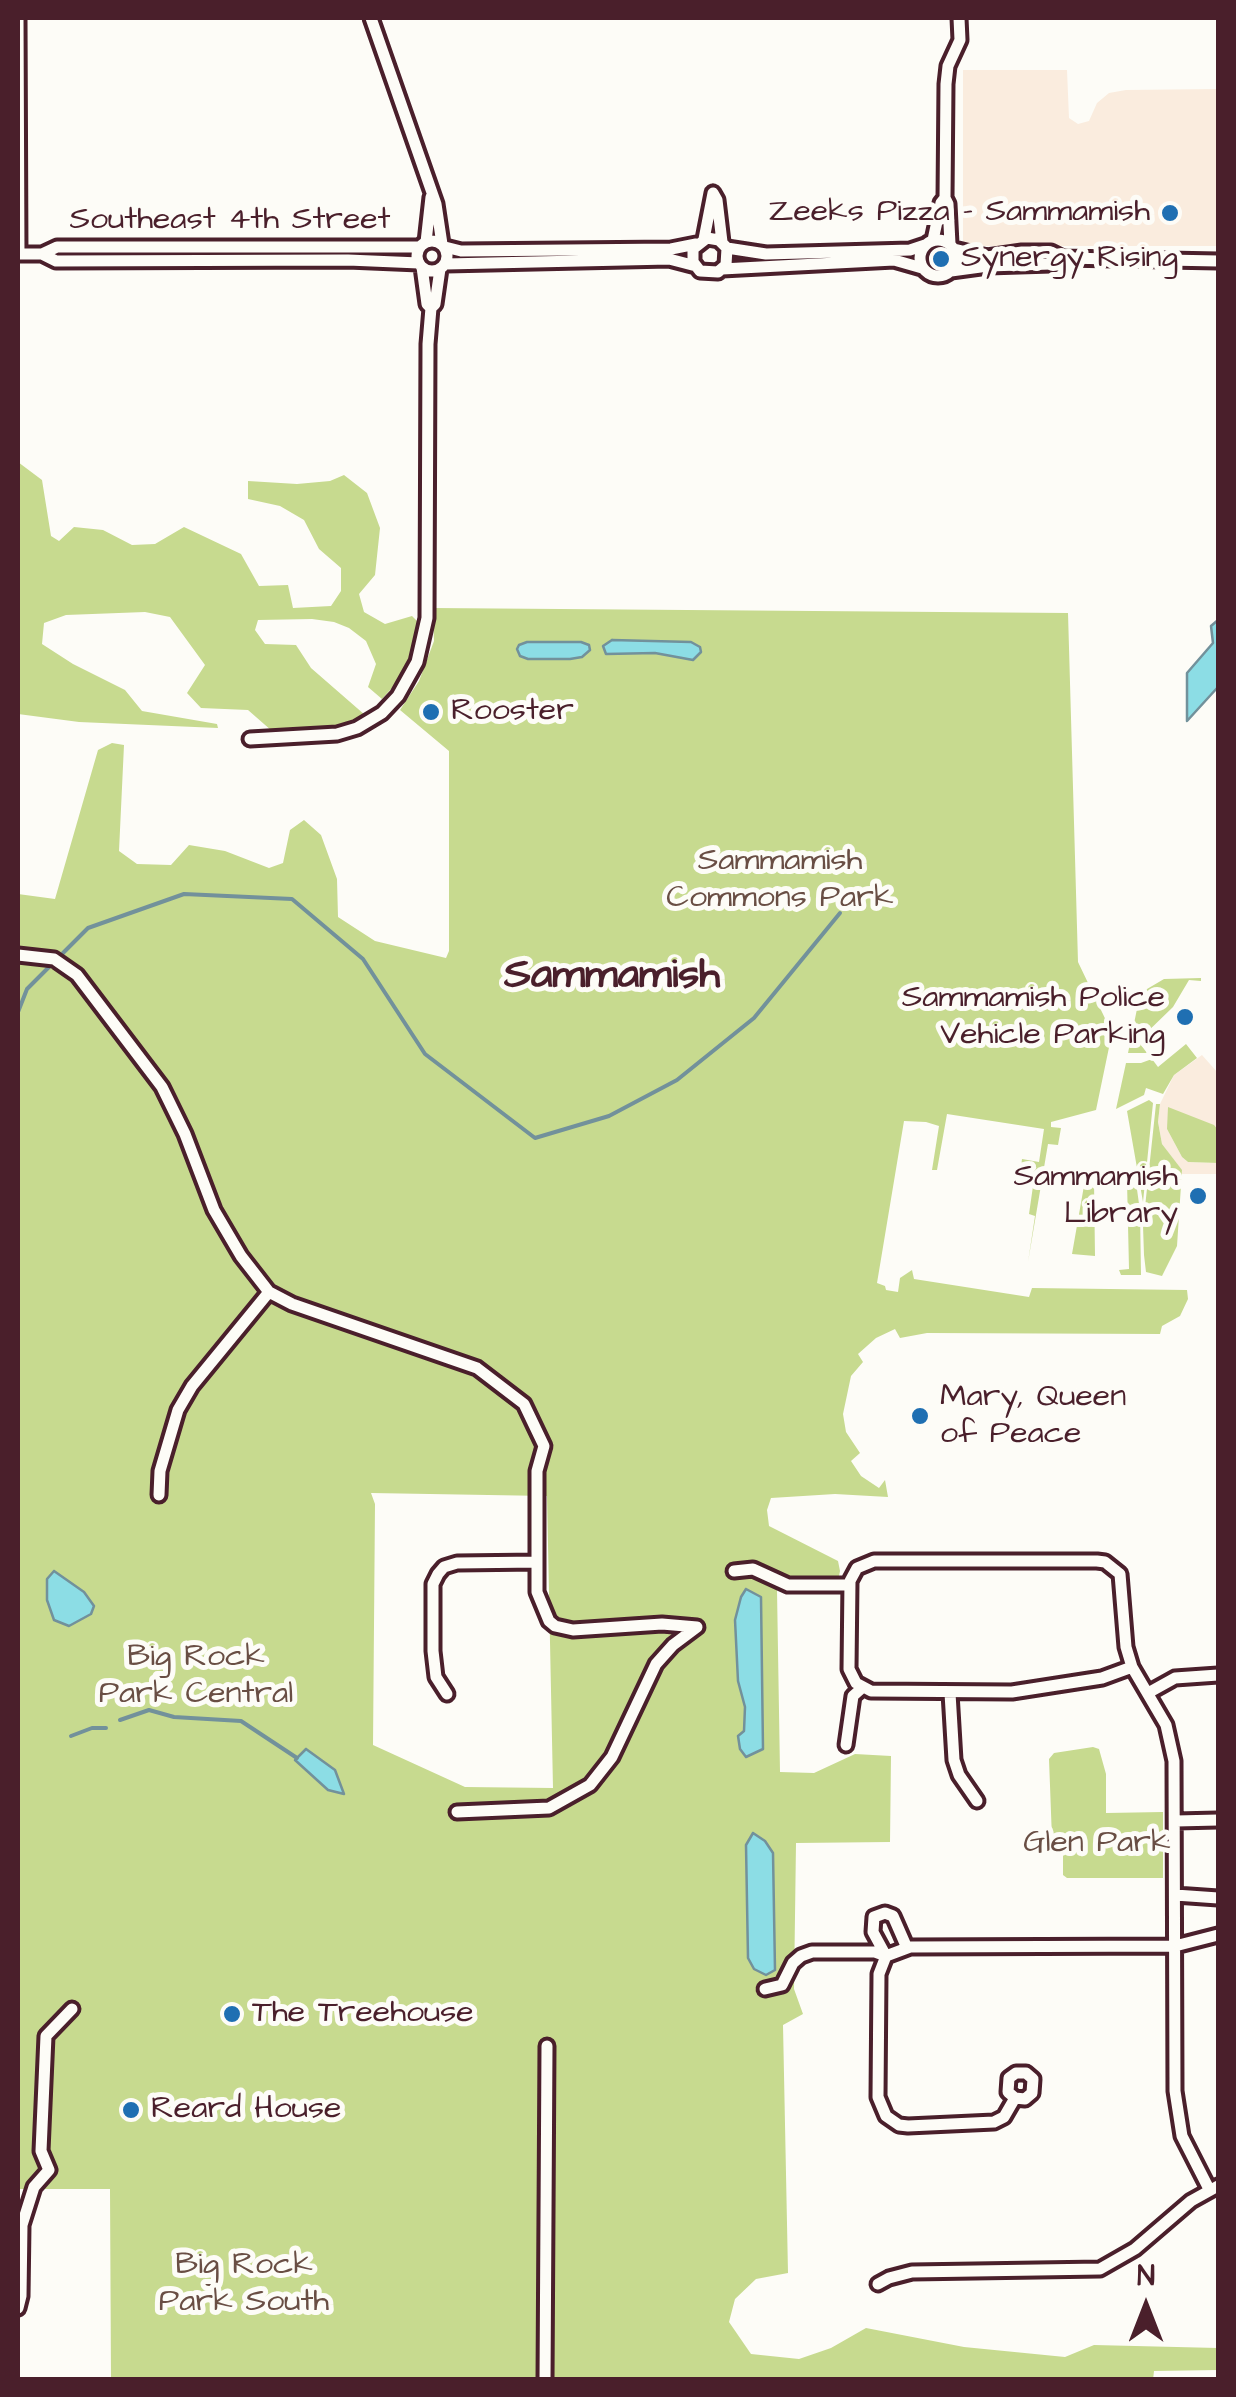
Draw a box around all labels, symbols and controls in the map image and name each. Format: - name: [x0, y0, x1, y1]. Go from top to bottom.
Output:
- place label: Zeeks Pizza - Sammamish: [768, 194, 1150, 232]
- street label: Southeast 4th Street: [69, 202, 391, 240]
- marker: Zeeks Pizza - Sammamish: [1159, 202, 1181, 224]
- place label: Synergy Rising: [961, 240, 1178, 278]
- marker: Synergy Rising: [930, 248, 952, 270]
- place label: Rooster: [451, 693, 574, 731]
- marker: Rooster: [420, 701, 442, 723]
- park label: Sammamish Commons Park: [666, 843, 894, 918]
- district label: Sammamish: [504, 953, 720, 1003]
- place label: Sammamish Police Vehicle Parking: [902, 980, 1165, 1055]
- marker: Sammamish Police Vehicle Parking: [1174, 1006, 1196, 1028]
- place label: Sammamish Library: [1013, 1159, 1178, 1234]
- marker: Sammamish Library: [1187, 1185, 1209, 1207]
- place label: Mary, Queen of Peace: [940, 1379, 1126, 1454]
- marker: Mary, Queen of Peace: [909, 1405, 931, 1427]
- park label: Big Rock Park Central: [99, 1639, 293, 1714]
- park label: Glen Park: [1023, 1825, 1171, 1863]
- place label: The Treehouse: [252, 1995, 474, 2033]
- marker: The Treehouse: [221, 2003, 243, 2025]
- place label: Reard House: [151, 2091, 341, 2129]
- marker: Reard House: [120, 2099, 142, 2121]
- park label: Big Rock Park South: [159, 2247, 329, 2322]
- north arrow: [1096, 2257, 1196, 2357]
- text: N: [1137, 2257, 1155, 2296]

